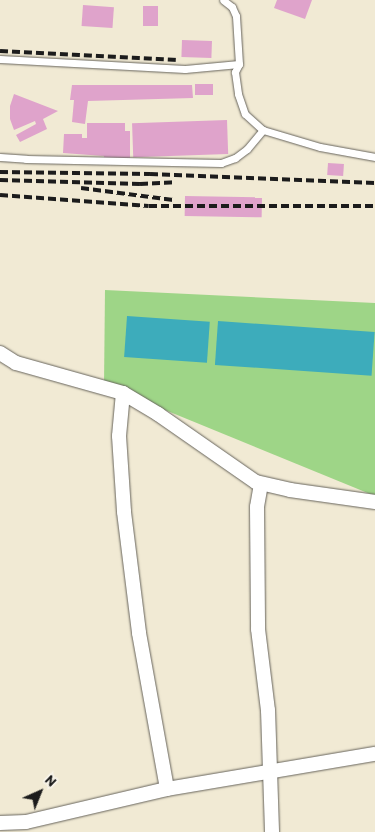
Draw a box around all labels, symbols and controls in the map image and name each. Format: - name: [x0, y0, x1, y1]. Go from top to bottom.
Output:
- north arrow: [15, 767, 65, 817]
- text: N: [41, 771, 60, 790]

